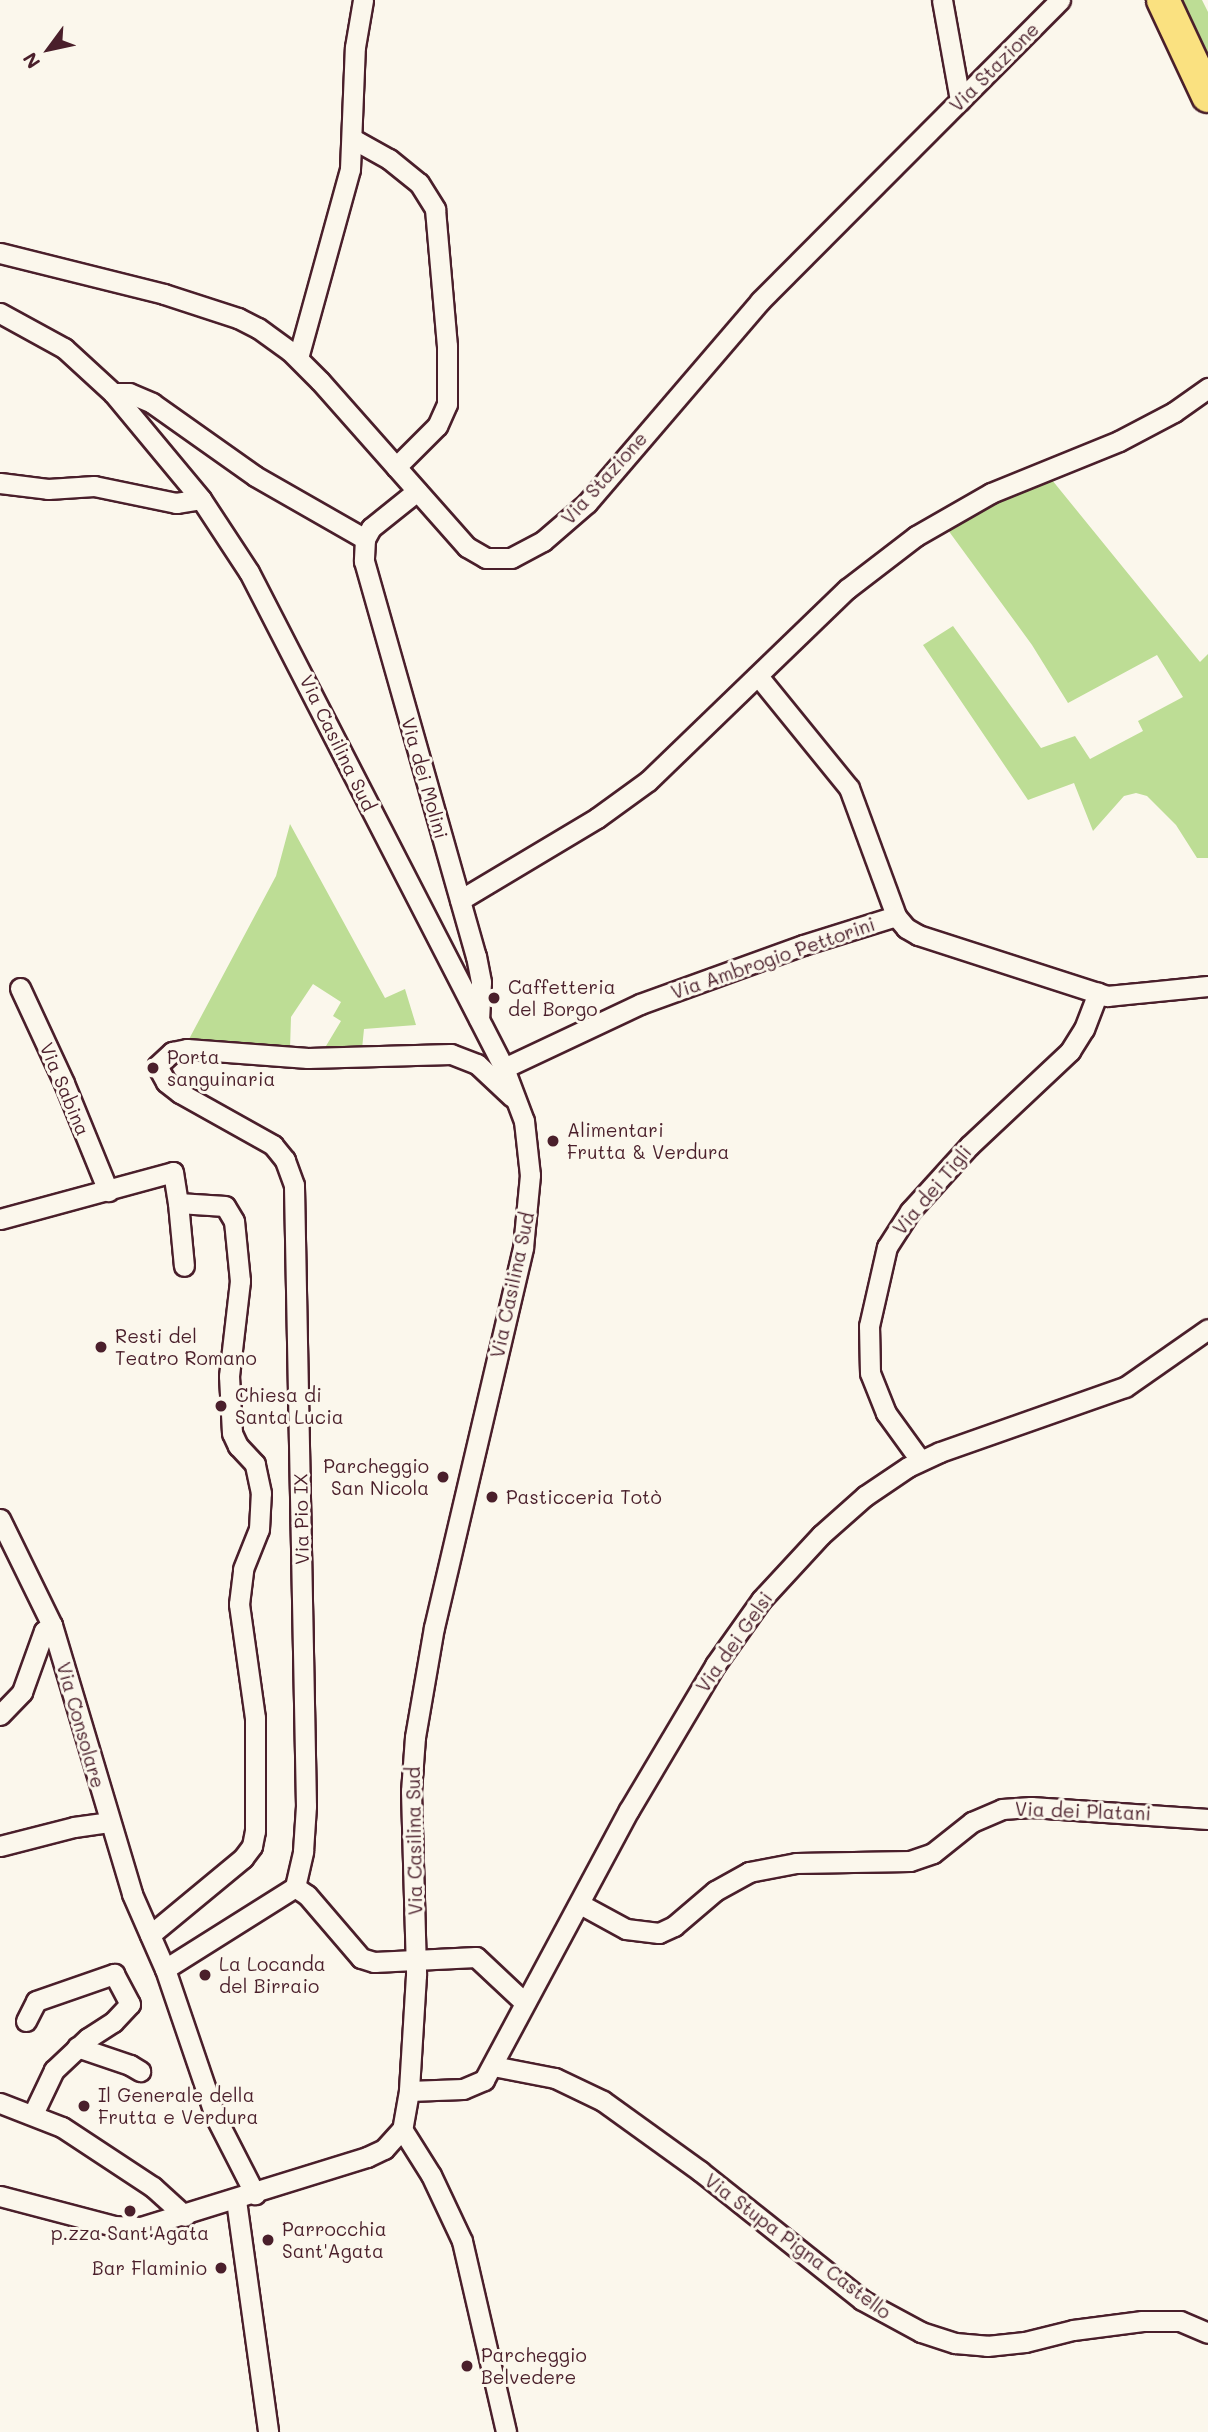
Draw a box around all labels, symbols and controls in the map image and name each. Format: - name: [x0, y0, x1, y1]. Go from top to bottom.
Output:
- north arrow: [14, 14, 84, 84]
- street label: Via Stazione: [945, 18, 1043, 116]
- text: N: [17, 48, 45, 74]
- street label: Via Stazione: [556, 427, 652, 529]
- street label: Via Casilina Sud: [295, 671, 381, 815]
- street label: Via dei Molini: [397, 715, 453, 841]
- street label: Via Ambrogio Pettorini: [668, 912, 878, 1004]
- place label: Caffetteria del Borgo: [508, 976, 616, 1020]
- marker: Caffetteria del Borgo: [486, 990, 502, 1006]
- street label: Via Sabina: [35, 1039, 95, 1139]
- place label: Porta sanguinaria: [167, 1046, 275, 1090]
- marker: Porta sanguinaria: [145, 1060, 161, 1076]
- place label: Alimentari Frutta & Verdura: [567, 1119, 729, 1163]
- marker: Alimentari Frutta & Verdura: [545, 1133, 561, 1149]
- street label: Via dei Tigli: [888, 1141, 976, 1239]
- street label: Via Casilina Sud: [485, 1210, 539, 1360]
- place label: Resti del Teatro Romano: [115, 1325, 257, 1369]
- marker: Resti del Teatro Romano: [93, 1339, 109, 1355]
- place label: Chiesa di Santa Lucia: [235, 1384, 344, 1428]
- marker: Chiesa di Santa Lucia: [213, 1398, 229, 1414]
- place label: Parcheggio San Nicola: [323, 1455, 429, 1499]
- marker: Parcheggio San Nicola: [435, 1469, 451, 1485]
- street label: Via Pio IX: [289, 1473, 313, 1565]
- place label: Pasticceria Totò: [506, 1486, 662, 1508]
- marker: Pasticceria Totò: [484, 1489, 500, 1505]
- street label: Via dei Gelsi: [691, 1587, 777, 1697]
- street label: Via Consolare: [52, 1660, 110, 1790]
- street label: Via Casilina Sud: [401, 1767, 427, 1915]
- street label: Via dei Platani: [1014, 1797, 1152, 1825]
- place label: La Locanda del Birraio: [219, 1953, 326, 1997]
- marker: La Locanda del Birraio: [197, 1967, 213, 1983]
- place label: Il Generale della Frutta e Verdura: [98, 2084, 258, 2128]
- marker: Il Generale della Frutta e Verdura: [76, 2098, 92, 2114]
- street label: Via Stupa Pigna Castello: [700, 2168, 896, 2324]
- marker: p.zza Sant'Agata: [122, 2203, 138, 2219]
- place label: Parrocchia Sant'Agata: [282, 2218, 386, 2262]
- place label: p.zza Sant'Agata: [51, 2222, 209, 2244]
- marker: Parrocchia Sant'Agata: [260, 2232, 276, 2248]
- place label: Bar Flaminio: [92, 2257, 207, 2279]
- marker: Bar Flaminio: [213, 2260, 229, 2276]
- place label: Parcheggio Belvedere: [481, 2344, 587, 2388]
- marker: Parcheggio Belvedere: [459, 2358, 475, 2374]

